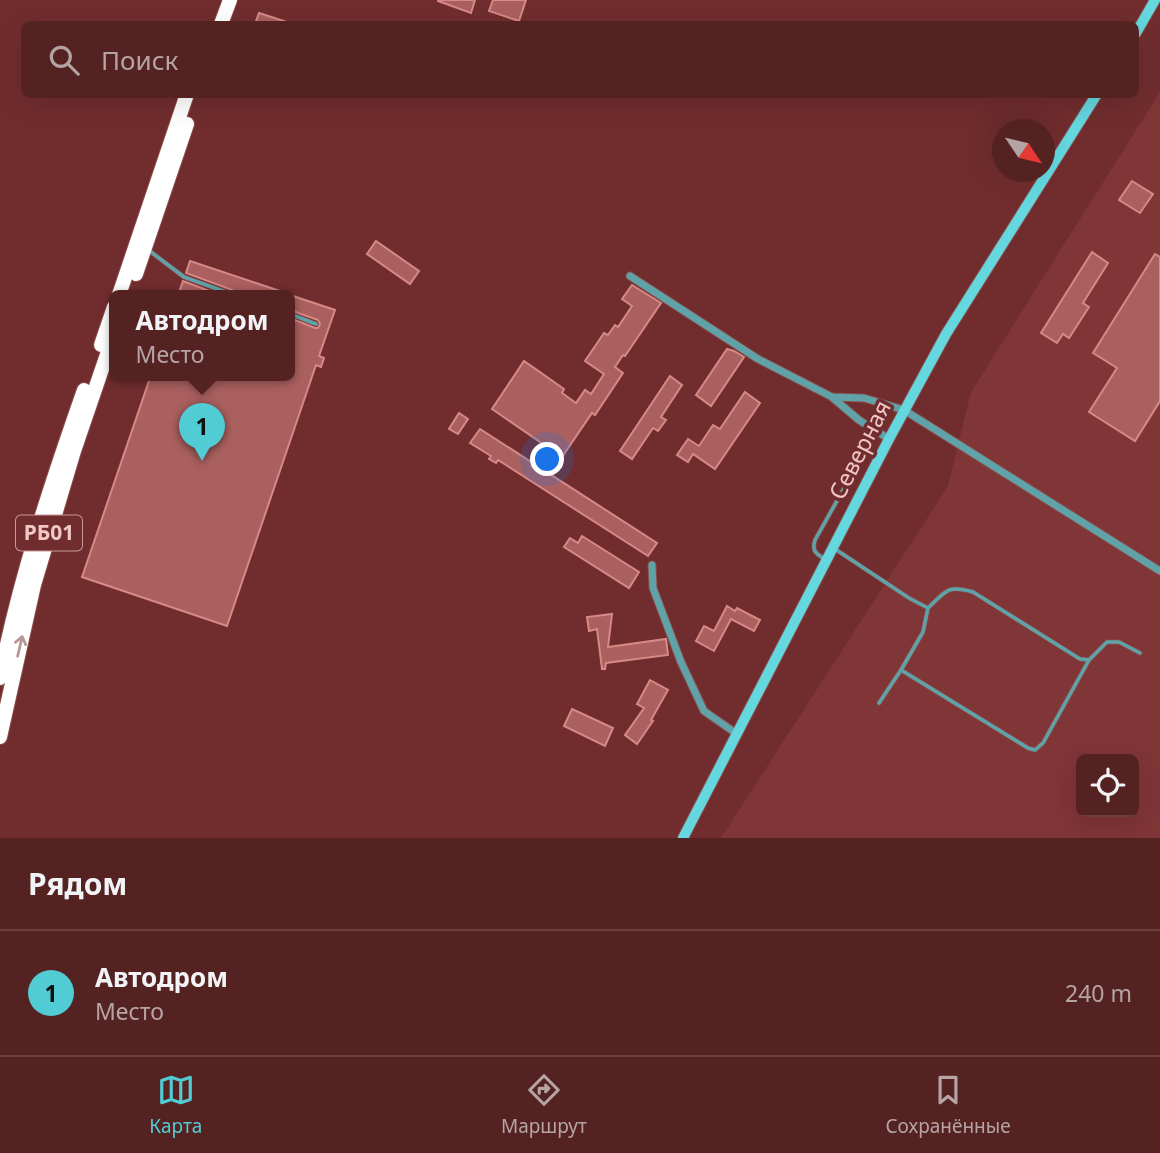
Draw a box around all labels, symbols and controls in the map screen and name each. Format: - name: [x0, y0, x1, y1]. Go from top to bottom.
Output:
- search box: [21, 21, 1139, 98]
- icon: search: [45, 41, 83, 79]
- text: Поиск: [101, 42, 178, 78]
- north arrow: [992, 119, 1055, 182]
- popup: [109, 290, 295, 381]
- text: Автодром: [136, 302, 268, 338]
- text: Место: [136, 338, 205, 370]
- street label: Северная: [821, 395, 898, 505]
- pin: 1: [179, 403, 225, 461]
- your location: [530, 442, 564, 476]
- road number: РБ01: [16, 516, 82, 550]
- one-way arrow: [14, 635, 27, 658]
- map controls: [1076, 754, 1139, 817]
- button: locate: [1076, 754, 1139, 817]
- text: Рядом: [28, 863, 127, 904]
- text: Автодром: [95, 959, 228, 995]
- text: 1: [44, 977, 58, 1009]
- text: 240 m: [1065, 977, 1132, 1009]
- text: Место: [95, 995, 164, 1027]
- tab: Карта: [149, 1071, 202, 1139]
- tab: Маршрут: [501, 1071, 587, 1139]
- tab: Сохранённые: [885, 1071, 1011, 1139]

